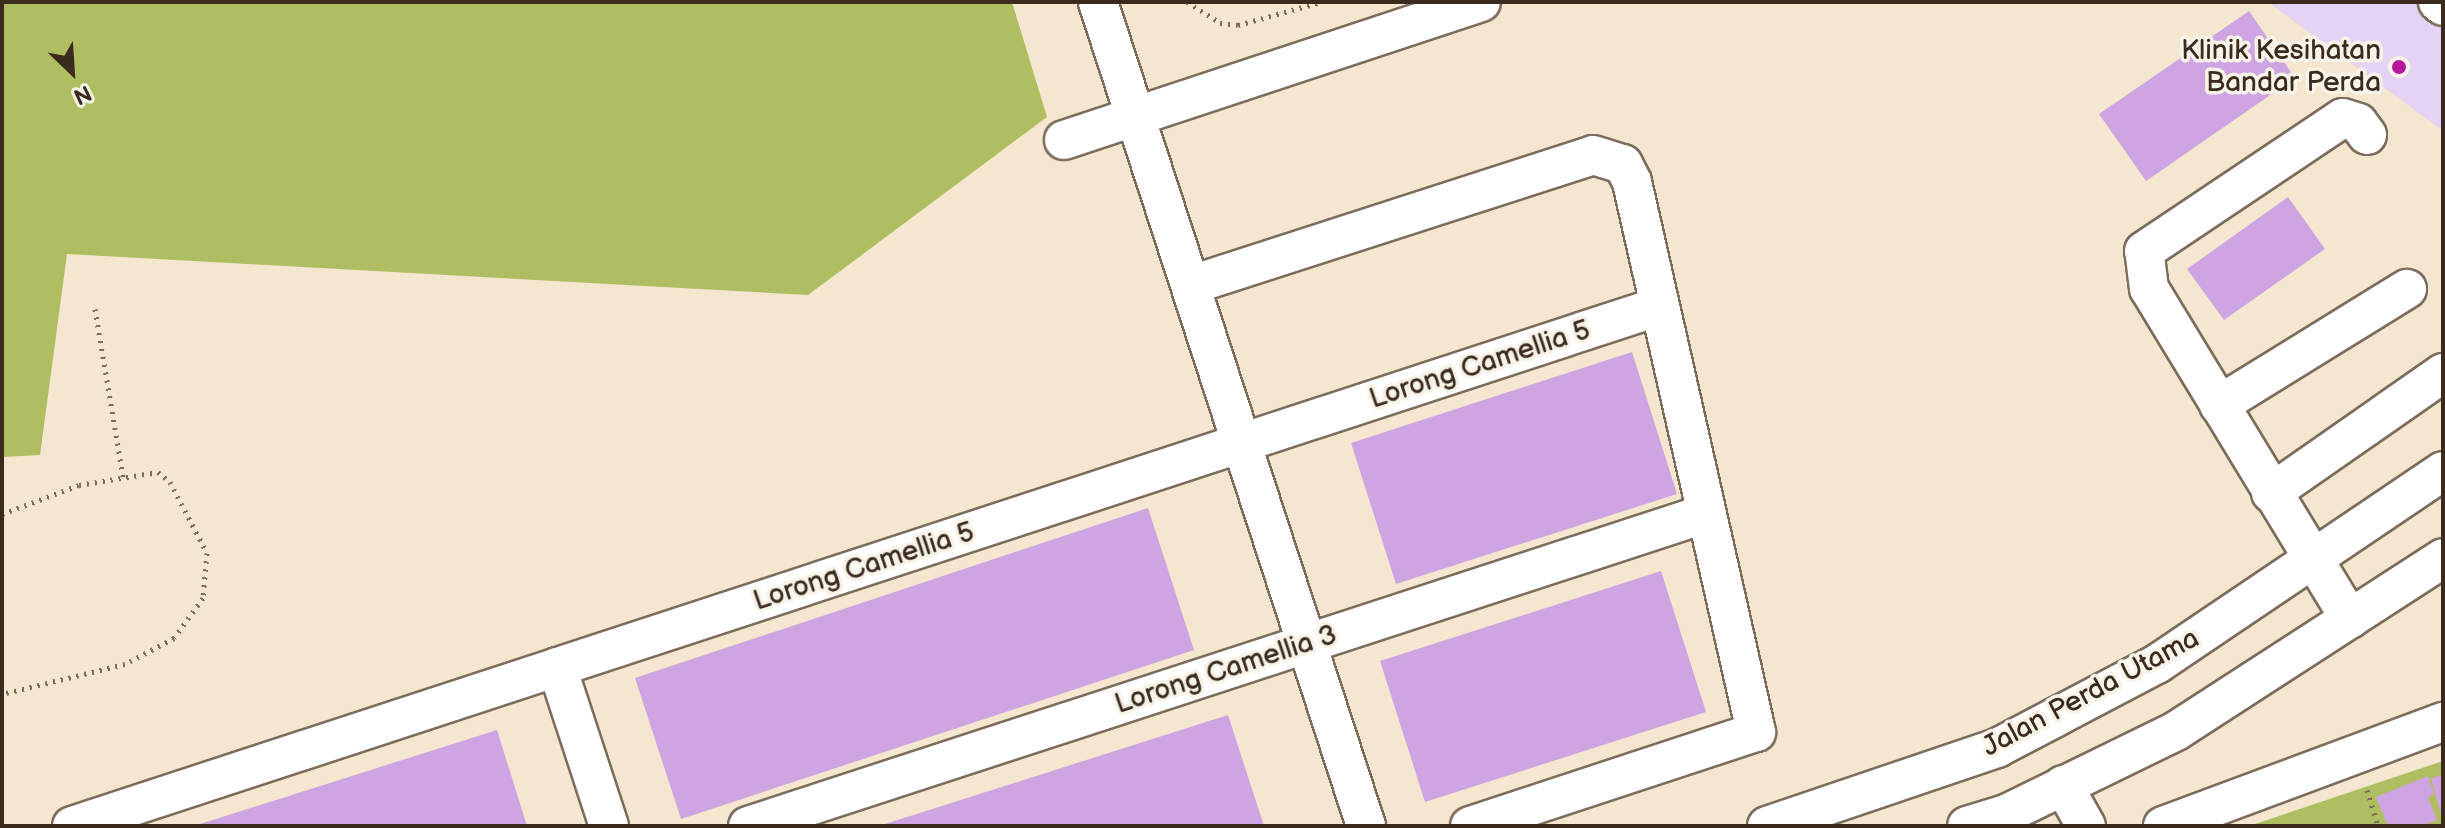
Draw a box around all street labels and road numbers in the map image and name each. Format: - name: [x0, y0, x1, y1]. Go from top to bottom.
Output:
- street label: Lorong Camellia 5: [1365, 313, 1595, 417]
- street label: Lorong Camellia 5: [749, 515, 979, 619]
- street label: Lorong Camellia 3: [1111, 618, 1341, 722]
- street label: Jalan Perda Utama: [1977, 622, 2205, 764]

